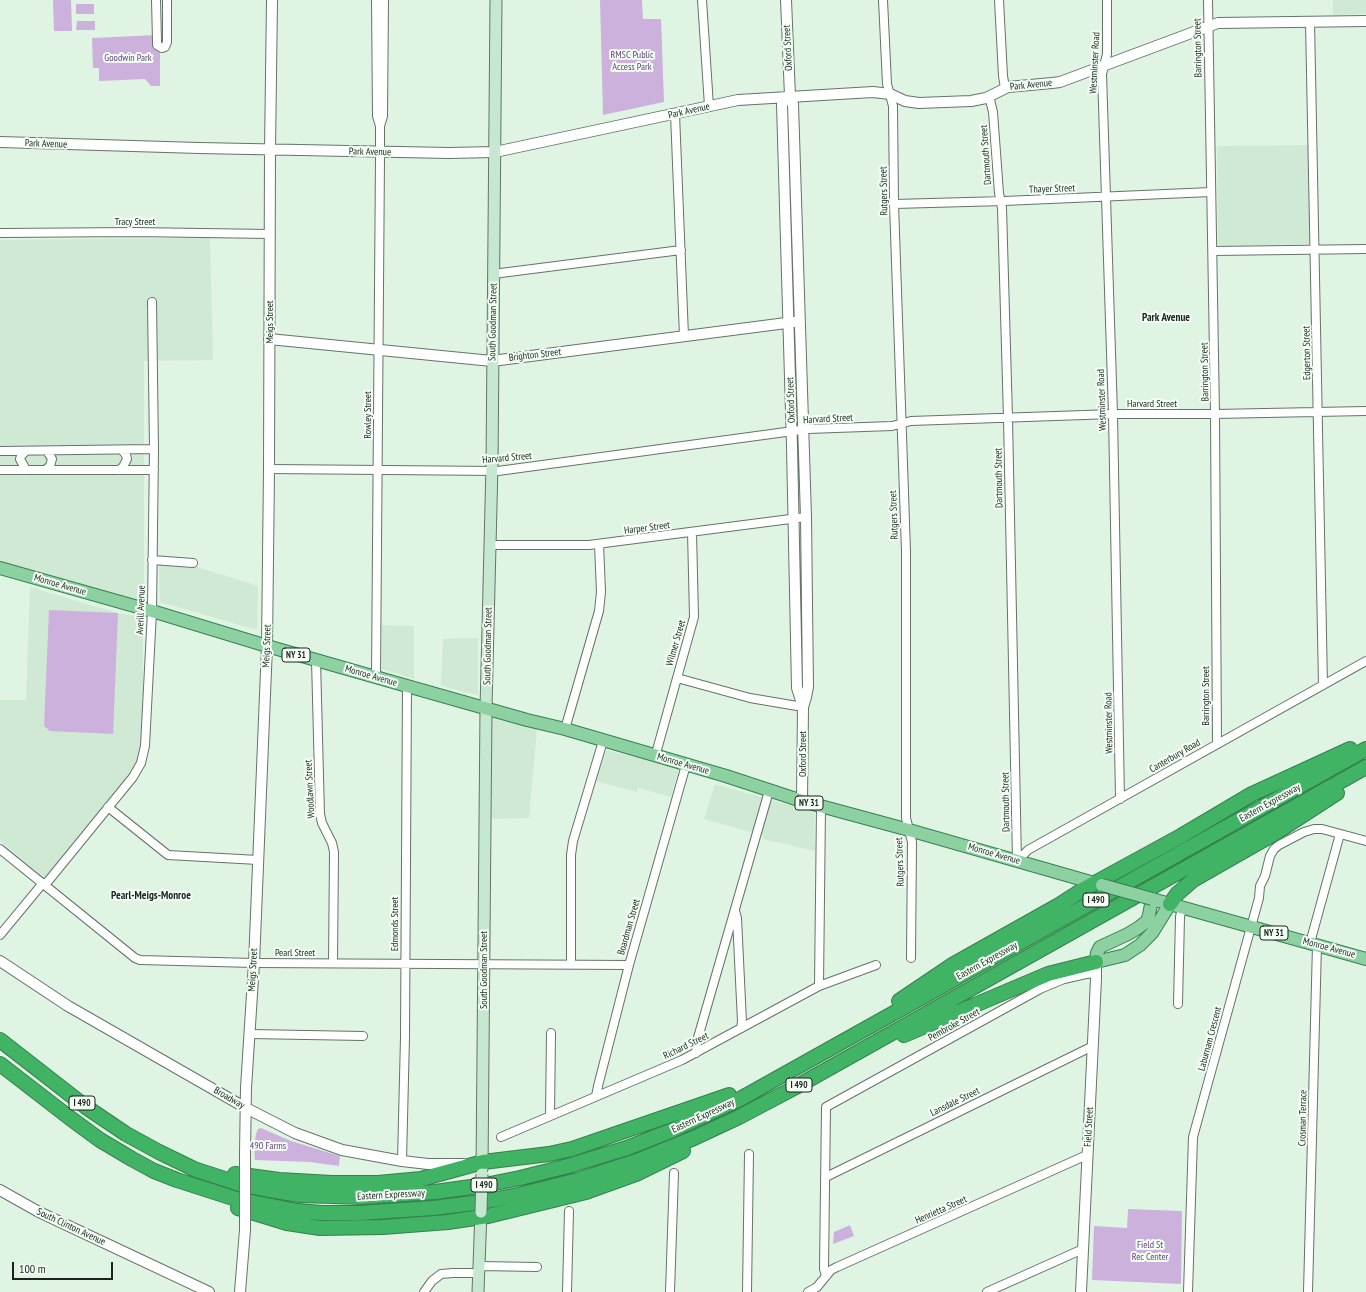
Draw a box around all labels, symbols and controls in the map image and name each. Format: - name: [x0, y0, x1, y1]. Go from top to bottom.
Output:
- street label: Barrington Street: [1191, 18, 1205, 78]
- street label: Oxford Street: [781, 25, 795, 71]
- street label: Westminster Road: [1087, 32, 1103, 94]
- park label: RMSC Public Access Park: [610, 49, 654, 72]
- park label: Goodwin Park: [104, 52, 152, 64]
- street label: Park Avenue: [1009, 77, 1053, 93]
- street label: Park Avenue: [667, 100, 711, 122]
- street label: Dartmouth Street: [978, 125, 994, 185]
- street label: Park Avenue: [25, 137, 67, 151]
- street label: Park Avenue: [349, 146, 391, 158]
- street label: Rutgers Street: [878, 166, 890, 216]
- street label: Thayer Street: [1029, 182, 1075, 196]
- street label: Tracy Street: [115, 216, 155, 228]
- street label: South Goodman Street: [486, 283, 500, 361]
- street label: Meigs Street: [264, 300, 276, 344]
- district label: Park Avenue: [1142, 311, 1190, 325]
- street label: Edgerton Street: [1301, 326, 1313, 380]
- street label: Barrington Street: [1198, 342, 1212, 402]
- street label: Brighton Street: [508, 346, 562, 364]
- street label: Westminster Road: [1095, 369, 1109, 431]
- street label: Oxford Street: [784, 377, 798, 423]
- street label: Rowley Street: [362, 391, 374, 439]
- street label: Harvard Street: [1127, 398, 1177, 410]
- street label: Harvard Street: [803, 412, 853, 426]
- street label: Dartmouth Street: [992, 448, 1006, 508]
- street label: Harvard Street: [482, 450, 532, 466]
- street label: Rutgers Street: [887, 490, 901, 540]
- street label: Harper Street: [623, 519, 671, 537]
- street label: Monroe Avenue: [33, 572, 87, 598]
- street label: Averill Avenue: [134, 585, 148, 635]
- street label: South Goodman Street: [481, 607, 495, 685]
- street label: Wilmer Street: [664, 619, 688, 667]
- street label: Meigs Street: [260, 624, 274, 668]
- road number: NY 31: [282, 648, 310, 662]
- street label: Monroe Avenue: [344, 663, 398, 689]
- street label: Barrington Street: [1200, 666, 1212, 726]
- street label: Westminster Road: [1102, 692, 1116, 754]
- street label: Oxford Street: [797, 731, 809, 777]
- street label: Canterbury Road: [1147, 737, 1203, 775]
- street label: Monroe Avenue: [656, 751, 710, 777]
- street label: Woodlawn Street: [302, 759, 318, 819]
- street label: Dartmouth Street: [999, 772, 1013, 832]
- street label: Eastern Expressway: [1237, 781, 1303, 825]
- road number: NY 31: [795, 796, 823, 810]
- street label: Rutgers Street: [893, 837, 907, 887]
- street label: Monroe Avenue: [967, 841, 1021, 867]
- district label: Pearl-Meigs-Monroe: [111, 889, 191, 903]
- road number: I 490: [1083, 893, 1109, 907]
- street label: Edmonds Street: [389, 897, 401, 951]
- street label: Boardman Street: [615, 898, 643, 956]
- road number: NY 31: [1260, 926, 1288, 940]
- street label: South Goodman Street: [478, 931, 490, 1009]
- street label: Monroe Avenue: [1302, 935, 1356, 961]
- street label: Eastern Expressway: [954, 939, 1020, 983]
- street label: Pearl Street: [275, 947, 315, 959]
- street label: Meigs Street: [246, 948, 260, 992]
- street label: Pembroke Street: [926, 1006, 982, 1044]
- street label: Laburnam Crescent: [1196, 1006, 1224, 1072]
- street label: Richard Street: [661, 1030, 711, 1062]
- road number: I 490: [786, 1078, 812, 1092]
- street label: Broadway: [211, 1084, 247, 1112]
- street label: Lansdale Street: [928, 1085, 982, 1119]
- street label: Crosman Terrace: [1297, 1090, 1309, 1146]
- road number: I 490: [69, 1096, 95, 1110]
- street label: Eastern Expressway: [670, 1096, 736, 1136]
- street label: Field Street: [1082, 1107, 1096, 1147]
- park label: 490 Farms: [250, 1140, 286, 1152]
- road number: I 490: [471, 1178, 497, 1192]
- street label: Eastern Expressway: [357, 1187, 425, 1203]
- street label: Henrietta Street: [913, 1193, 969, 1227]
- street label: South Clinton Avenue: [35, 1206, 107, 1248]
- park label: Field St Rec Center: [1132, 1239, 1168, 1262]
- scale bar: [14, 1254, 115, 1280]
- text: 100 m: [19, 1261, 46, 1276]

